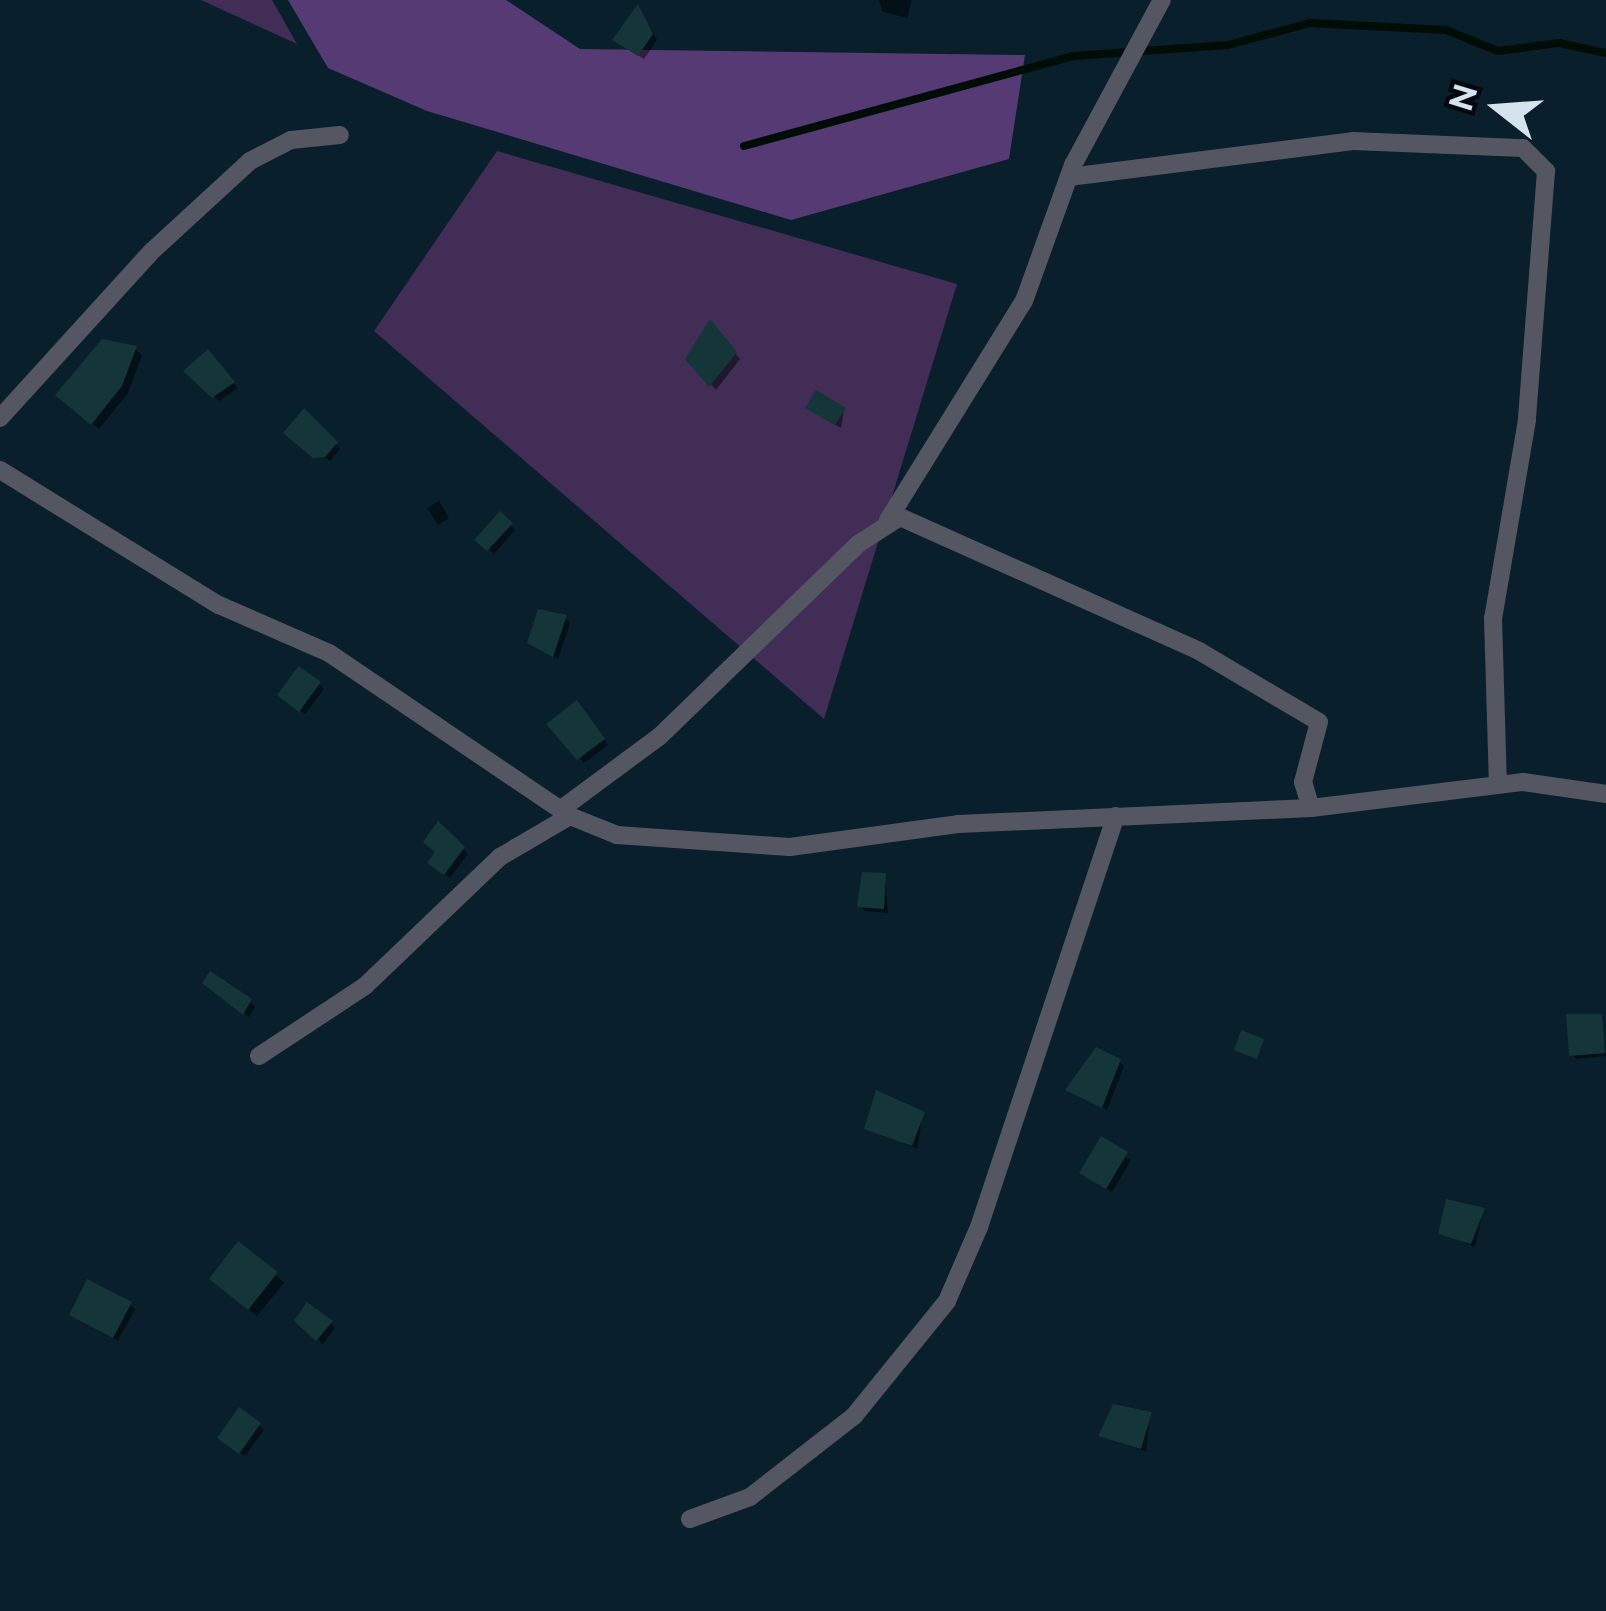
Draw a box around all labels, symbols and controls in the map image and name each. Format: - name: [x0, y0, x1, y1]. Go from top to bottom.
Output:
- north arrow: [1438, 48, 1558, 168]
- text: N: [1441, 80, 1485, 115]

